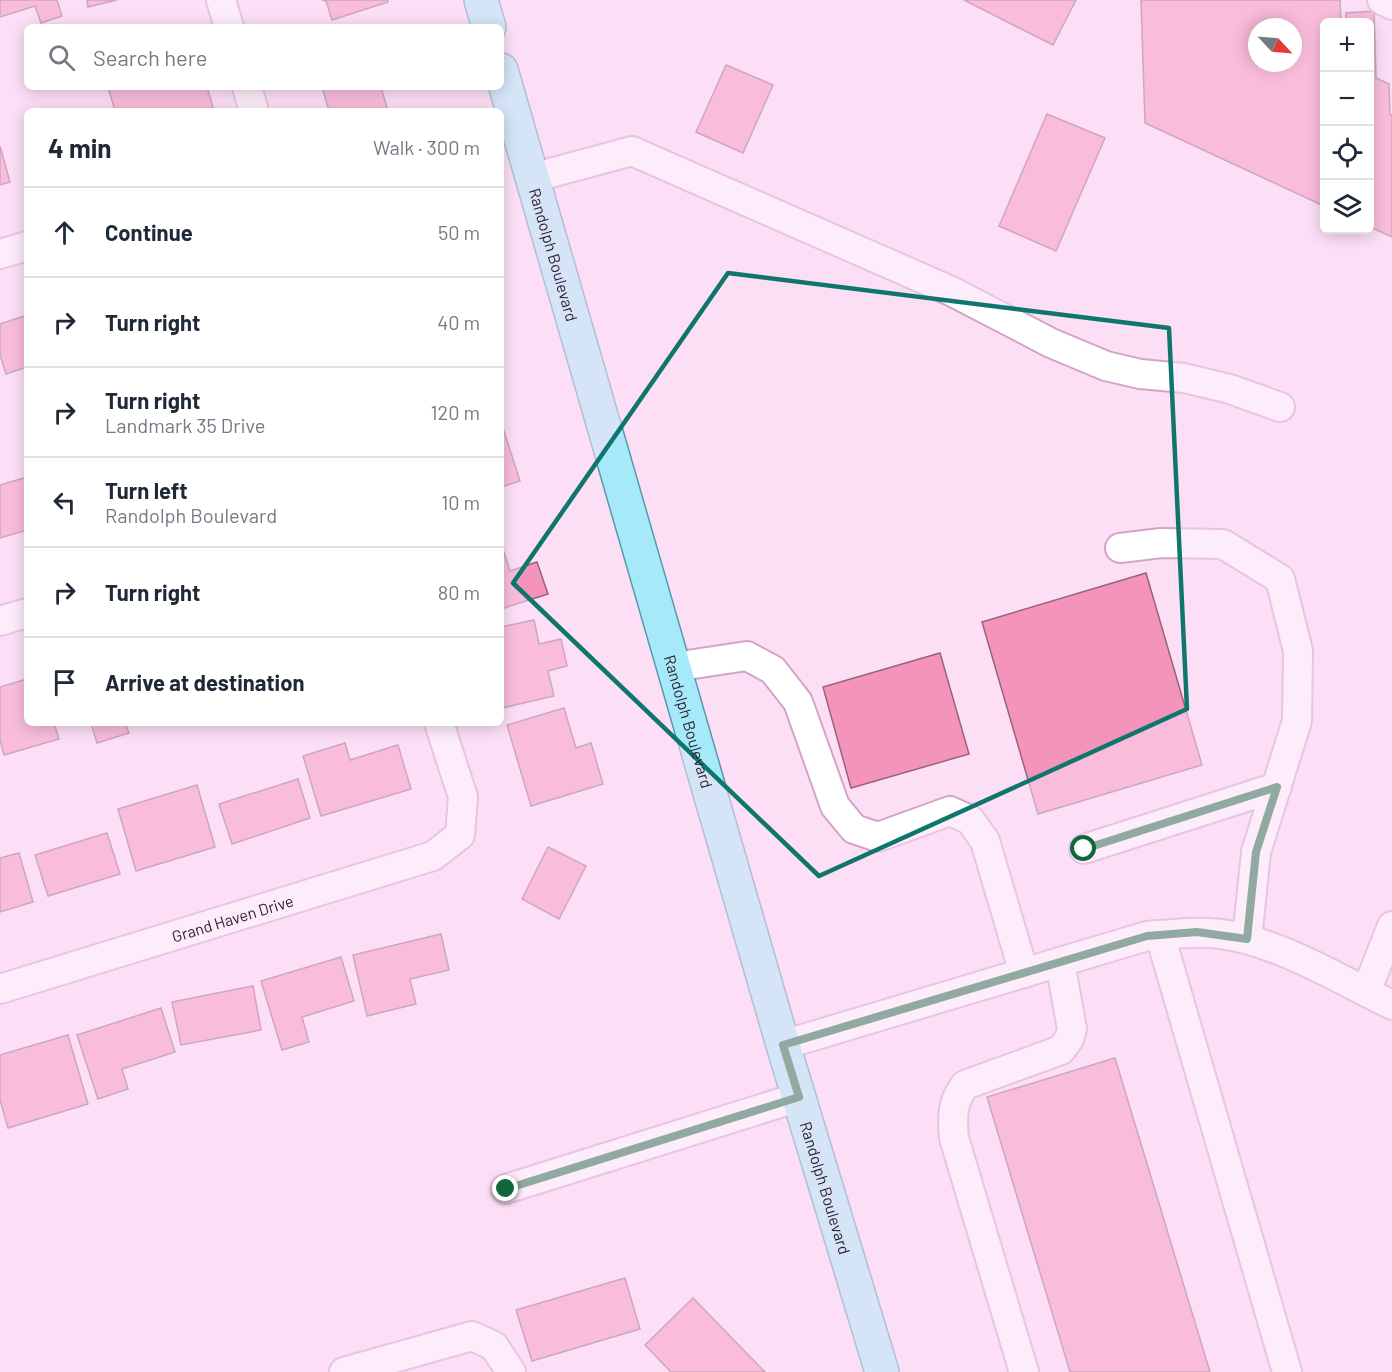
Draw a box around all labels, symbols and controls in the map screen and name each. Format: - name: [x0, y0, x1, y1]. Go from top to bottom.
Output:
- north arrow: [1248, 18, 1302, 72]
- map controls: [1320, 18, 1374, 234]
- button: +: [1320, 18, 1374, 72]
- search box: [24, 24, 504, 90]
- icon: search: [45, 41, 78, 74]
- text: Search here: [93, 44, 207, 70]
- button: −: [1320, 72, 1374, 126]
- button: locate: [1320, 126, 1374, 180]
- text: 4 min: [48, 132, 112, 163]
- text: Walk · 300 m: [373, 135, 480, 159]
- button: layers: [1320, 180, 1374, 234]
- street label: Randolph Boulevard: [526, 186, 583, 323]
- icon: ahead: [48, 216, 81, 249]
- text: Continue: [105, 219, 193, 245]
- text: 50 m: [438, 220, 480, 244]
- icon: right: [48, 306, 81, 339]
- text: Turn right: [105, 309, 200, 335]
- text: 40 m: [437, 310, 480, 334]
- text: Turn right: [105, 387, 200, 413]
- icon: right: [48, 396, 81, 429]
- text: 120 m: [430, 400, 480, 424]
- text: Landmark 35 Drive: [105, 413, 265, 437]
- text: Turn left: [105, 477, 188, 503]
- icon: left: [48, 486, 81, 519]
- text: 10 m: [441, 490, 480, 514]
- text: Randolph Boulevard: [105, 503, 277, 527]
- icon: right: [48, 576, 81, 609]
- text: Turn right: [105, 579, 200, 605]
- text: 80 m: [438, 580, 480, 604]
- street label: Randolph Boulevard: [661, 652, 718, 790]
- icon: arrive: [48, 666, 81, 699]
- text: Arrive at destination: [105, 669, 304, 695]
- route start: [1070, 835, 1096, 861]
- street label: Grand Haven Drive: [169, 890, 295, 945]
- street label: Randolph Boulevard: [797, 1119, 855, 1256]
- route end: [492, 1175, 518, 1201]

